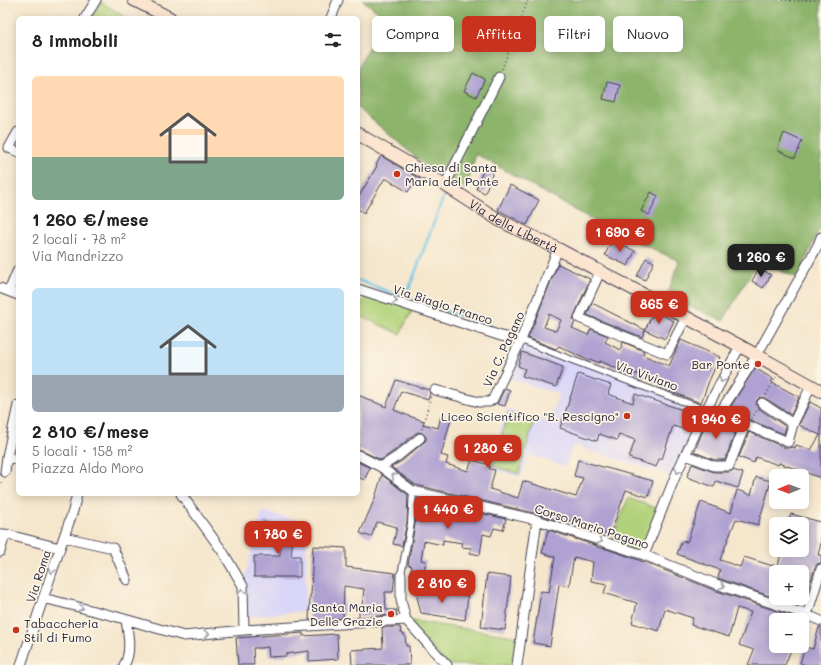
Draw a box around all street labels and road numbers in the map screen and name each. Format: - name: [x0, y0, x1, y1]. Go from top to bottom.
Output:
- street label: Via della Libertà: [466, 195, 561, 256]
- street label: Via Biagio Franco: [391, 280, 495, 328]
- street label: Via C. Pagano: [478, 309, 528, 389]
- street label: Via Viviano: [614, 356, 680, 394]
- street label: Corso Mario Pagano: [533, 500, 651, 552]
- street label: Via Roma: [22, 548, 54, 604]

